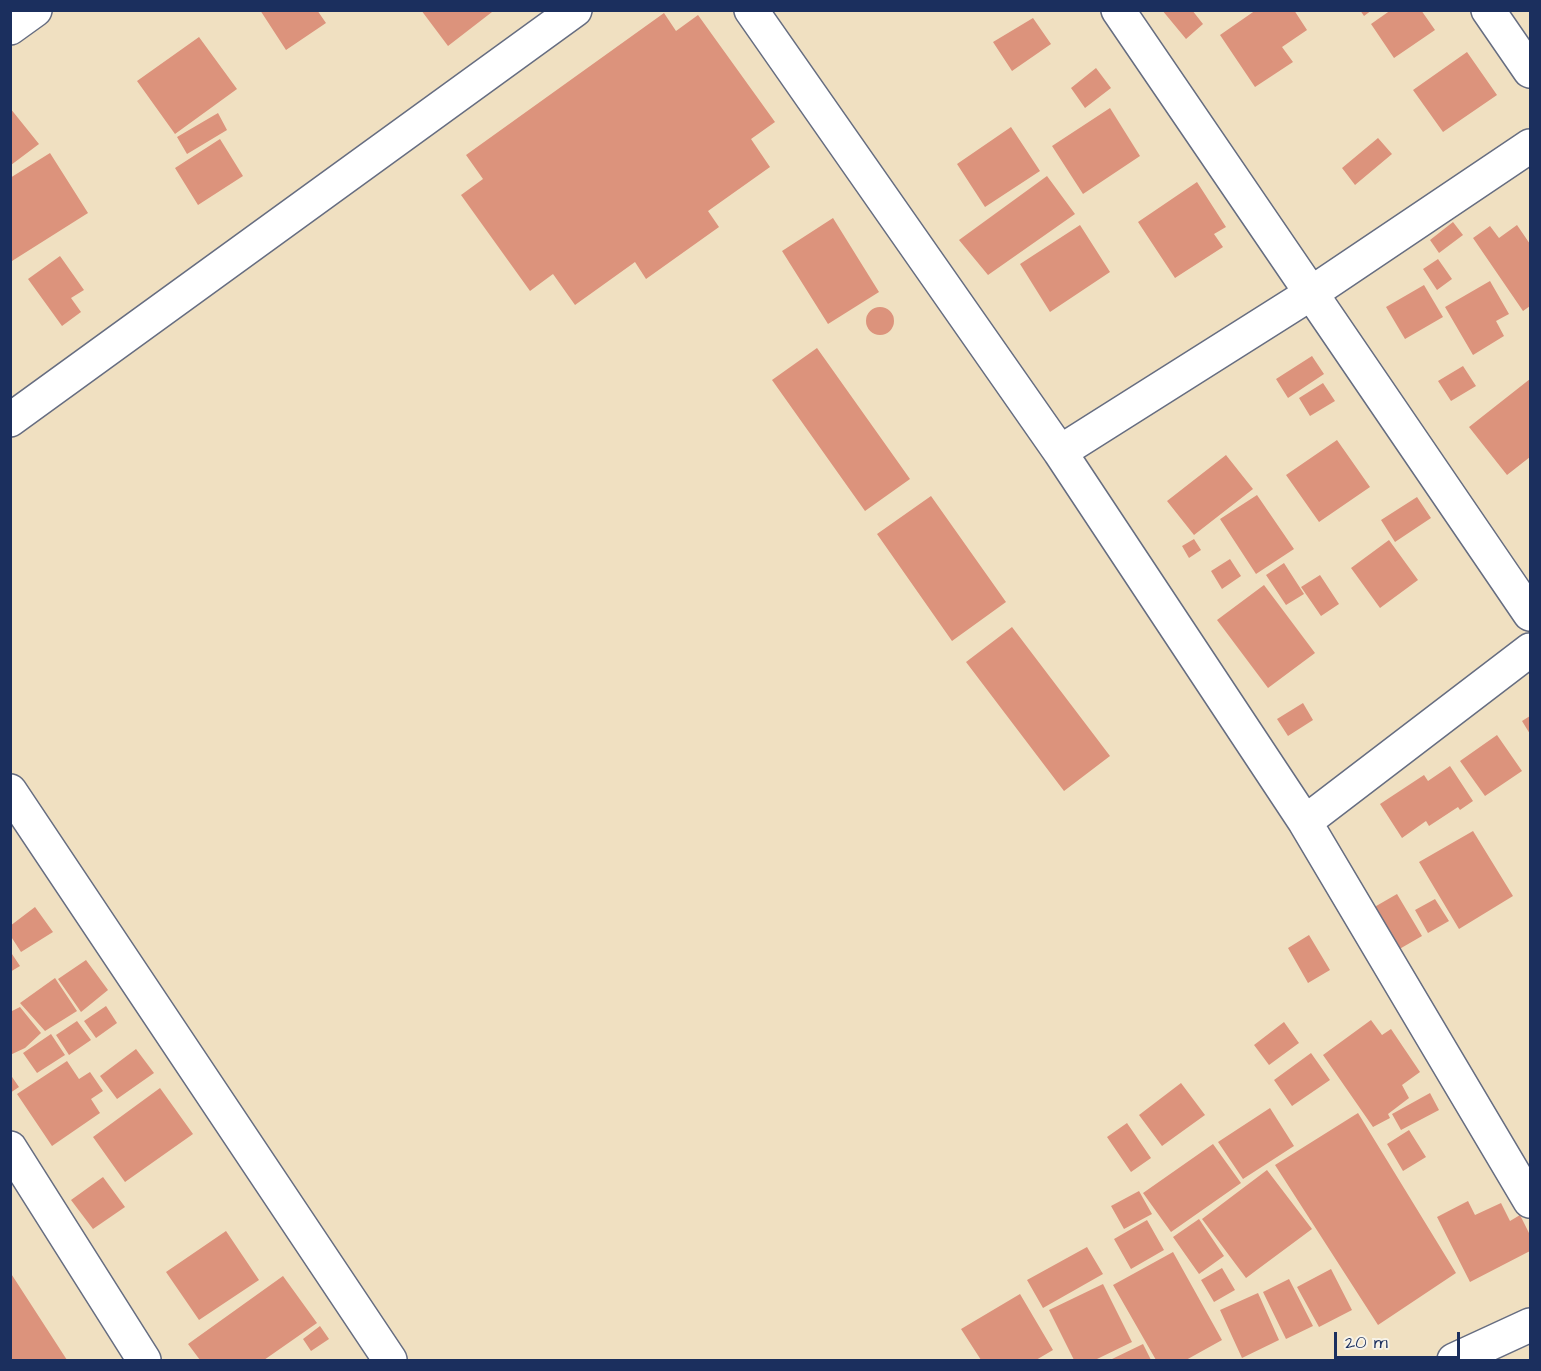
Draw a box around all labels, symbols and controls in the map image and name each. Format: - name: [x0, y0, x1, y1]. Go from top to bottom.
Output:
- scale bar: [1337, 1320, 1463, 1358]
- text: 20 m: [1345, 1330, 1388, 1355]

